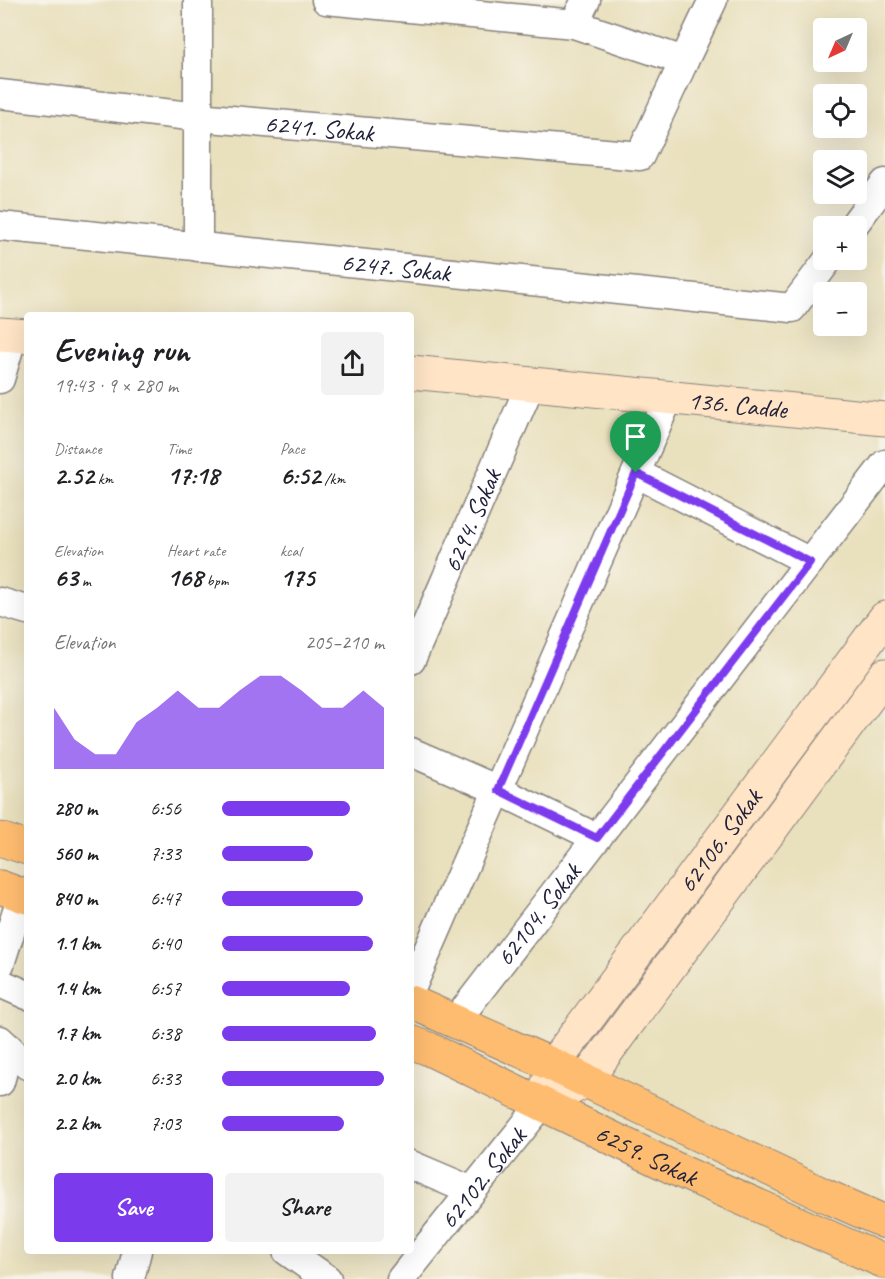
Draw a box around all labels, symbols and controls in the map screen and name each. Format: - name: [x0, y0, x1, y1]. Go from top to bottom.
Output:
- north arrow: [813, 18, 867, 72]
- map controls: [813, 18, 867, 336]
- button: locate: [813, 84, 867, 138]
- street label: 6241. Sokak: [263, 106, 377, 149]
- button: layers: [813, 150, 867, 204]
- button: +: [813, 216, 867, 270]
- street label: 6247. Sokak: [340, 245, 453, 289]
- button: −: [813, 282, 867, 336]
- text: Evening run: [54, 329, 189, 371]
- button: share: [321, 332, 384, 395]
- text: 19:43 · 9 × 280 m: [54, 373, 178, 398]
- street label: 136. Cadde: [686, 383, 790, 426]
- pin: [610, 411, 661, 473]
- icon: arrive: [619, 420, 652, 453]
- text: Distance: [54, 439, 102, 459]
- text: Time: [167, 439, 191, 459]
- text: Pace: [280, 439, 305, 459]
- text: 2.52: [54, 459, 94, 492]
- text: 17:18: [167, 459, 219, 492]
- text: 6:52: [280, 459, 320, 492]
- street label: 6294. Sokak: [435, 462, 509, 577]
- text: km: [94, 469, 113, 489]
- text: /km: [320, 469, 345, 489]
- text: Elevation: [54, 541, 103, 561]
- text: Heart rate: [167, 541, 225, 561]
- text: kcal: [280, 541, 301, 561]
- text: 63: [54, 561, 78, 594]
- text: 168: [167, 561, 203, 594]
- text: 175: [280, 561, 315, 594]
- text: m: [78, 571, 91, 591]
- text: bpm: [203, 571, 229, 591]
- text: Elevation: [54, 630, 116, 655]
- text: 205–210 m: [305, 630, 384, 655]
- street label: 62106. Sokak: [670, 781, 770, 899]
- text: 280 m: [54, 796, 97, 821]
- text: 6:56: [150, 796, 181, 821]
- text: 560 m: [54, 841, 97, 866]
- text: 7:33: [150, 841, 181, 866]
- street label: 62104. Sokak: [488, 855, 589, 972]
- text: 840 m: [54, 886, 97, 911]
- text: 6:47: [150, 886, 181, 911]
- text: 1.1 km: [54, 931, 101, 956]
- text: 6:40: [150, 931, 181, 956]
- text: 1.4 km: [54, 976, 101, 1001]
- text: 6:57: [150, 976, 181, 1001]
- text: 1.7 km: [54, 1021, 100, 1046]
- text: 6:38: [150, 1021, 181, 1046]
- text: 2.0 km: [54, 1066, 101, 1091]
- text: 6:33: [150, 1066, 181, 1091]
- text: 2.2 km: [54, 1111, 101, 1136]
- text: 7:03: [150, 1111, 181, 1136]
- street label: 6259. Sokak: [590, 1116, 704, 1194]
- street label: 62102. Sokak: [432, 1119, 534, 1235]
- button: Save: [54, 1173, 213, 1242]
- button: Share: [225, 1173, 384, 1242]

